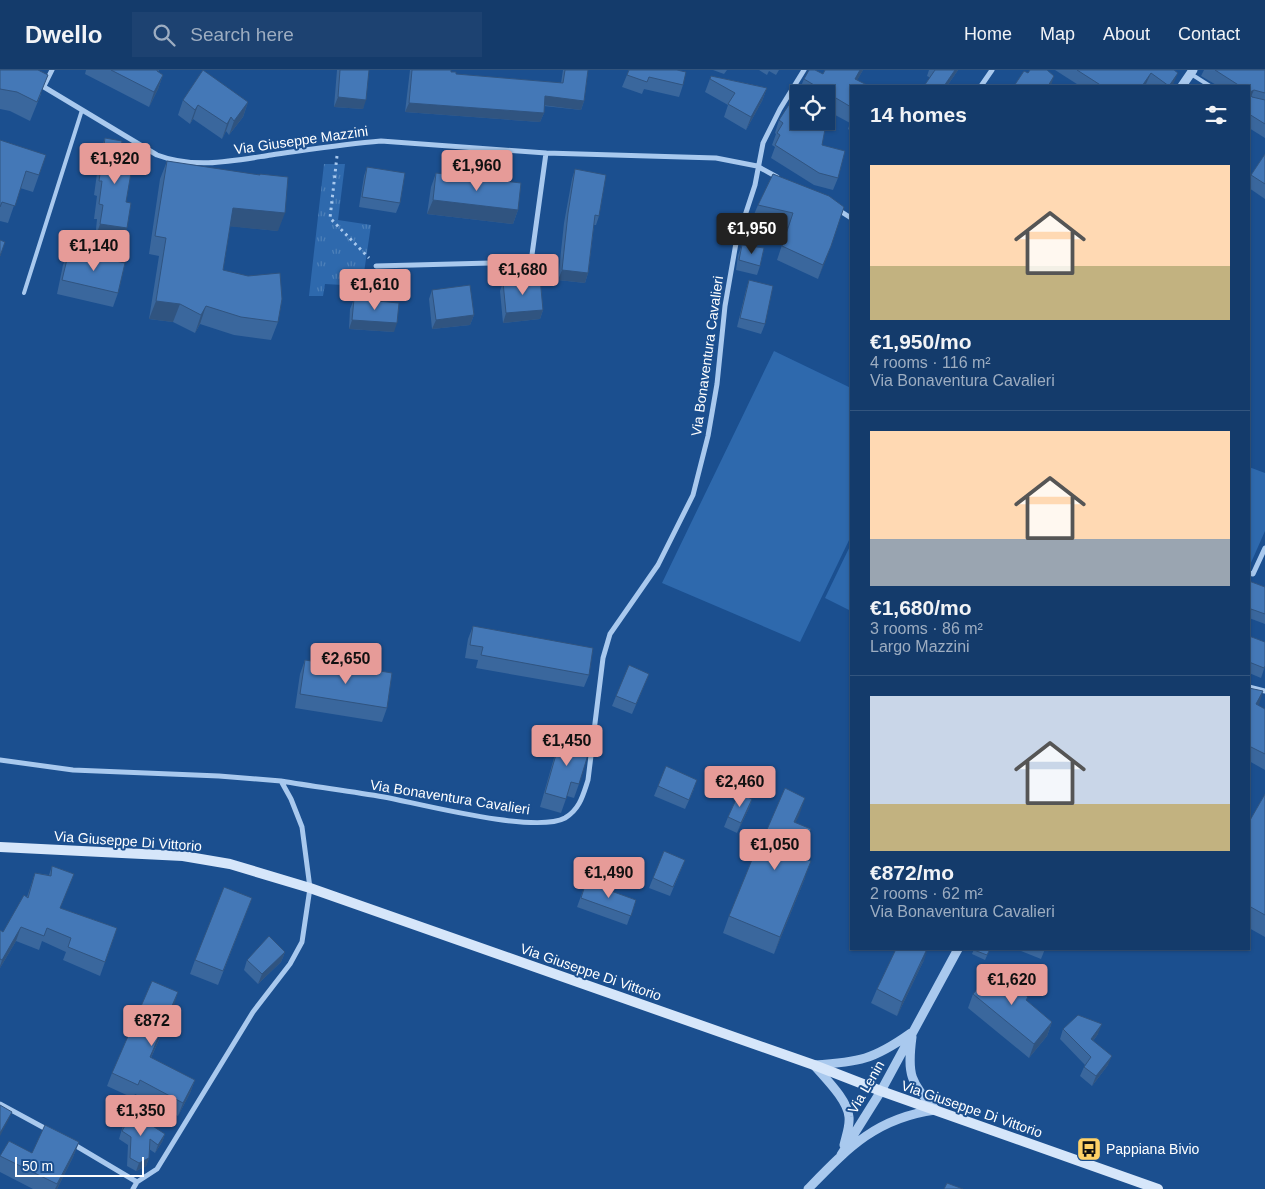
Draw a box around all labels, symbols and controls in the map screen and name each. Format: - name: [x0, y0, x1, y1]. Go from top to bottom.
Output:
- search box: [132, 12, 482, 57]
- text: Dwello: [25, 21, 102, 48]
- icon: search: [150, 21, 178, 49]
- text: Search here: [190, 24, 294, 45]
- text: Home: [964, 24, 1012, 44]
- text: Map: [1040, 24, 1075, 44]
- text: About: [1103, 24, 1150, 44]
- text: Contact: [1178, 24, 1240, 44]
- map controls: [790, 85, 835, 130]
- button: locate: [790, 85, 835, 130]
- icon: filters: [1202, 101, 1230, 129]
- text: 14 homes: [870, 103, 967, 126]
- street label: Via Giuseppe Mazzini: [233, 123, 369, 157]
- pin: €1,920: [74, 142, 156, 185]
- text: €1,920: [91, 150, 139, 167]
- pin: €1,960: [436, 150, 518, 192]
- text: €1,960: [453, 157, 501, 174]
- icon: home: [1005, 198, 1095, 288]
- pin: €1,950: [711, 212, 793, 255]
- text: €1,950: [728, 220, 776, 237]
- pin: €1,140: [53, 230, 135, 272]
- text: €1,140: [70, 237, 118, 254]
- pin: €1,680: [482, 254, 564, 296]
- text: €1,680: [499, 261, 547, 278]
- pin: €1,610: [334, 268, 416, 311]
- street label: Via Bonaventura Cavalieri: [688, 275, 726, 437]
- text: €1,610: [351, 276, 399, 293]
- text: €1,950/mo: [870, 330, 972, 353]
- text: 4 rooms · 116 m²: [870, 354, 991, 371]
- text: Via Bonaventura Cavalieri: [870, 372, 1055, 389]
- icon: home: [1005, 463, 1095, 553]
- text: €1,680/mo: [870, 596, 972, 619]
- text: 3 rooms · 86 m²: [870, 620, 983, 637]
- text: Largo Mazzini: [870, 638, 970, 655]
- pin: €2,650: [305, 642, 387, 685]
- text: €2,650: [322, 650, 370, 667]
- pin: €1,450: [526, 724, 608, 767]
- icon: home: [1005, 728, 1095, 818]
- text: €1,450: [543, 732, 591, 749]
- pin: €2,460: [699, 766, 781, 808]
- text: €2,460: [716, 773, 764, 790]
- street label: Via Bonaventura Cavalieri: [369, 776, 531, 818]
- street label: Via Giuseppe Di Vittorio: [54, 828, 203, 854]
- pin: €1,050: [734, 828, 816, 871]
- text: €1,050: [751, 836, 799, 853]
- pin: €1,490: [568, 856, 650, 899]
- text: €872/mo: [870, 861, 954, 884]
- text: €1,490: [585, 864, 633, 881]
- text: 2 rooms · 62 m²: [870, 885, 983, 902]
- text: Via Bonaventura Cavalieri: [870, 903, 1055, 920]
- street label: Via Giuseppe Di Vittorio: [518, 940, 664, 1004]
- pin: €1,620: [971, 964, 1053, 1006]
- text: €1,620: [988, 971, 1036, 988]
- pin: €872: [122, 1004, 182, 1047]
- text: €872: [134, 1012, 170, 1029]
- street label: Via Lenin: [845, 1058, 887, 1116]
- street label: Via Giuseppe Di Vittorio: [899, 1077, 1045, 1141]
- pin: €1,350: [100, 1094, 182, 1137]
- text: €1,350: [117, 1102, 165, 1119]
- bus stop icon: Pappiana Bivio: [1076, 1136, 1102, 1162]
- place label: Pappiana Bivio: [1106, 1141, 1200, 1157]
- scale bar: [15, 1154, 144, 1177]
- text: 50 m: [22, 1158, 53, 1174]

